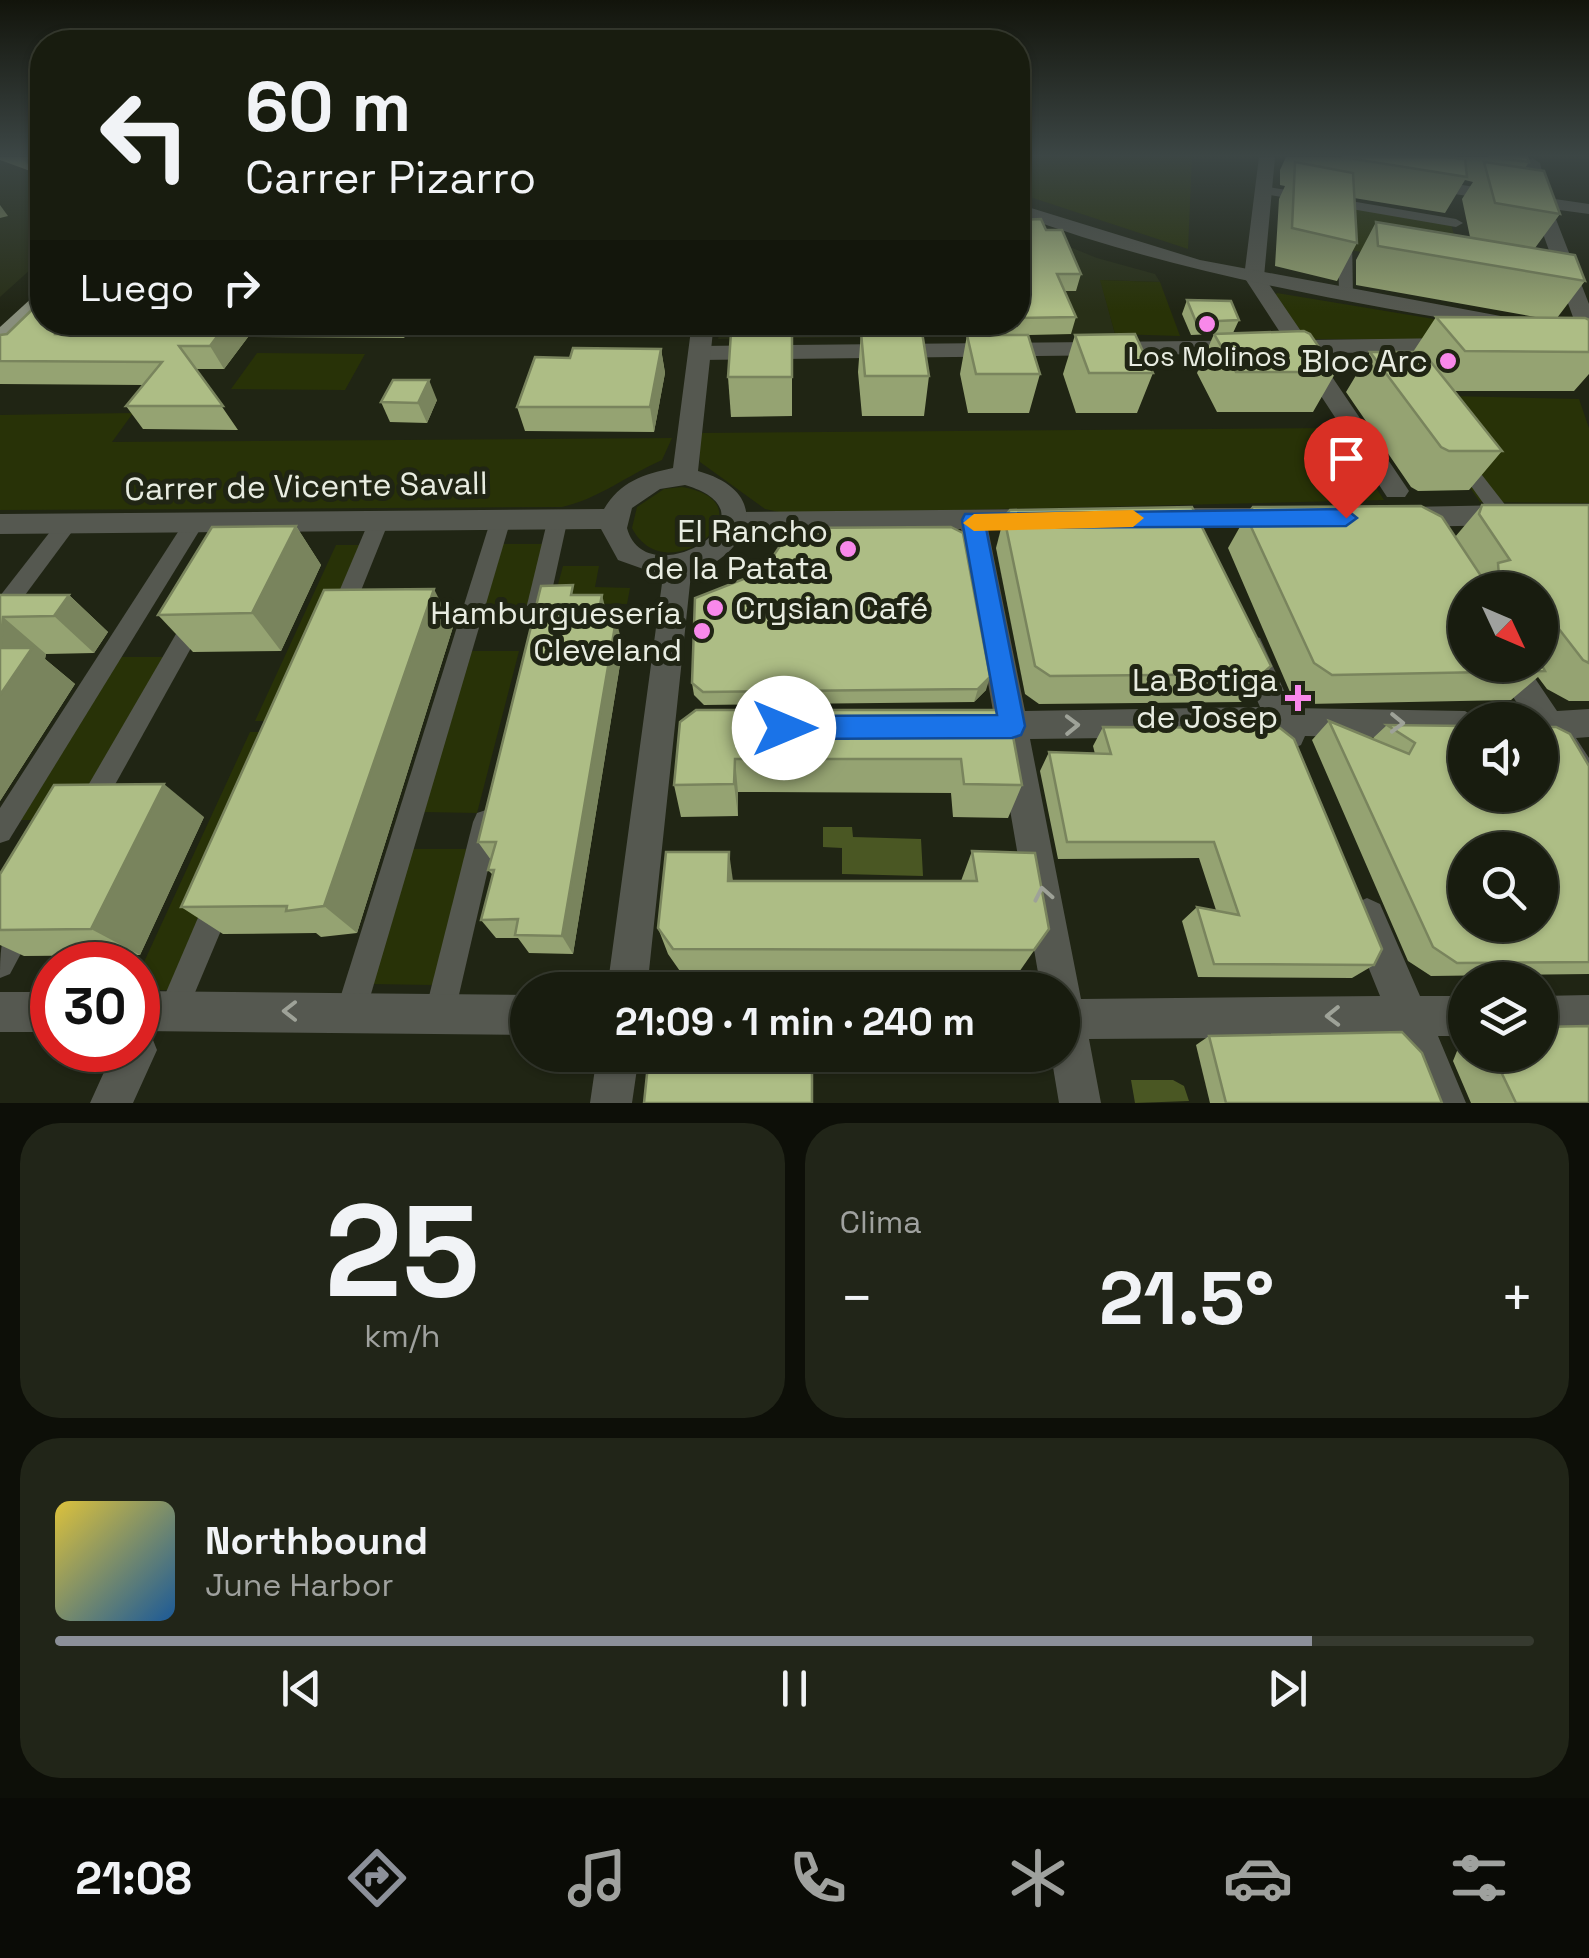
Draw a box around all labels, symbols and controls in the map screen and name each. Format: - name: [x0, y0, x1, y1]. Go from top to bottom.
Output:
- text: 60 m: [245, 62, 411, 151]
- icon: left: [80, 70, 210, 200]
- text: Carrer Pizarro: [245, 149, 536, 206]
- icon: right: [214, 260, 269, 315]
- text: Luego: [80, 264, 194, 312]
- marker: Los Molinos: [1196, 313, 1218, 335]
- place label: Los Molinos: [1128, 338, 1286, 374]
- place label: Bloc Arc: [1302, 341, 1428, 381]
- marker: Bloc Arc: [1437, 350, 1459, 372]
- pin: [1304, 416, 1389, 519]
- icon: arrive: [1319, 431, 1374, 486]
- street label: Carrer de Vicente Savall: [124, 463, 488, 509]
- place label: El Rancho de la Patata: [644, 511, 828, 588]
- marker: El Rancho de la Patata: [837, 538, 859, 560]
- north arrow: [1448, 572, 1558, 682]
- map controls: [1448, 572, 1558, 1072]
- place label: Crysian Café: [735, 588, 928, 628]
- place label: Hamburguesería Cleveland: [430, 593, 682, 670]
- marker: Crysian Café: [704, 597, 726, 619]
- marker: Hamburguesería Cleveland: [691, 620, 713, 642]
- place label: La Botiga de Josep: [1132, 660, 1278, 737]
- position arrow: [732, 676, 836, 780]
- marker: La Botiga de Josep: [1287, 687, 1309, 709]
- button: sound: [1448, 702, 1558, 812]
- one-way arrow: [1390, 713, 1406, 734]
- one-way arrow: [1065, 715, 1081, 736]
- button: search: [1448, 832, 1558, 942]
- one-way arrow: [1033, 886, 1054, 902]
- speed limit sign: 30: [30, 942, 160, 1072]
- button: layers: [1448, 962, 1558, 1072]
- text: 21:09 · 1 min · 240 m: [615, 998, 975, 1046]
- one-way arrow: [282, 1000, 298, 1022]
- one-way arrow: [1324, 1005, 1340, 1027]
- text: 25: [325, 1168, 480, 1334]
- text: Clima: [840, 1202, 922, 1242]
- text: 21.5°: [1099, 1250, 1274, 1346]
- text: −: [840, 1263, 874, 1333]
- text: +: [1500, 1263, 1534, 1333]
- text: km/h: [364, 1316, 440, 1356]
- text: Northbound: [205, 1517, 428, 1565]
- text: June Harbor: [205, 1565, 393, 1605]
- icon: previous: [274, 1661, 329, 1716]
- icon: pause: [767, 1661, 822, 1716]
- icon: next: [1260, 1661, 1315, 1716]
- icon: directions: [342, 1843, 412, 1913]
- icon: music: [562, 1843, 632, 1913]
- icon: phone: [783, 1843, 853, 1913]
- icon: climate: [1003, 1843, 1073, 1913]
- icon: car: [1223, 1843, 1293, 1913]
- icon: filters: [1444, 1843, 1514, 1913]
- text: 21:08: [75, 1850, 192, 1907]

